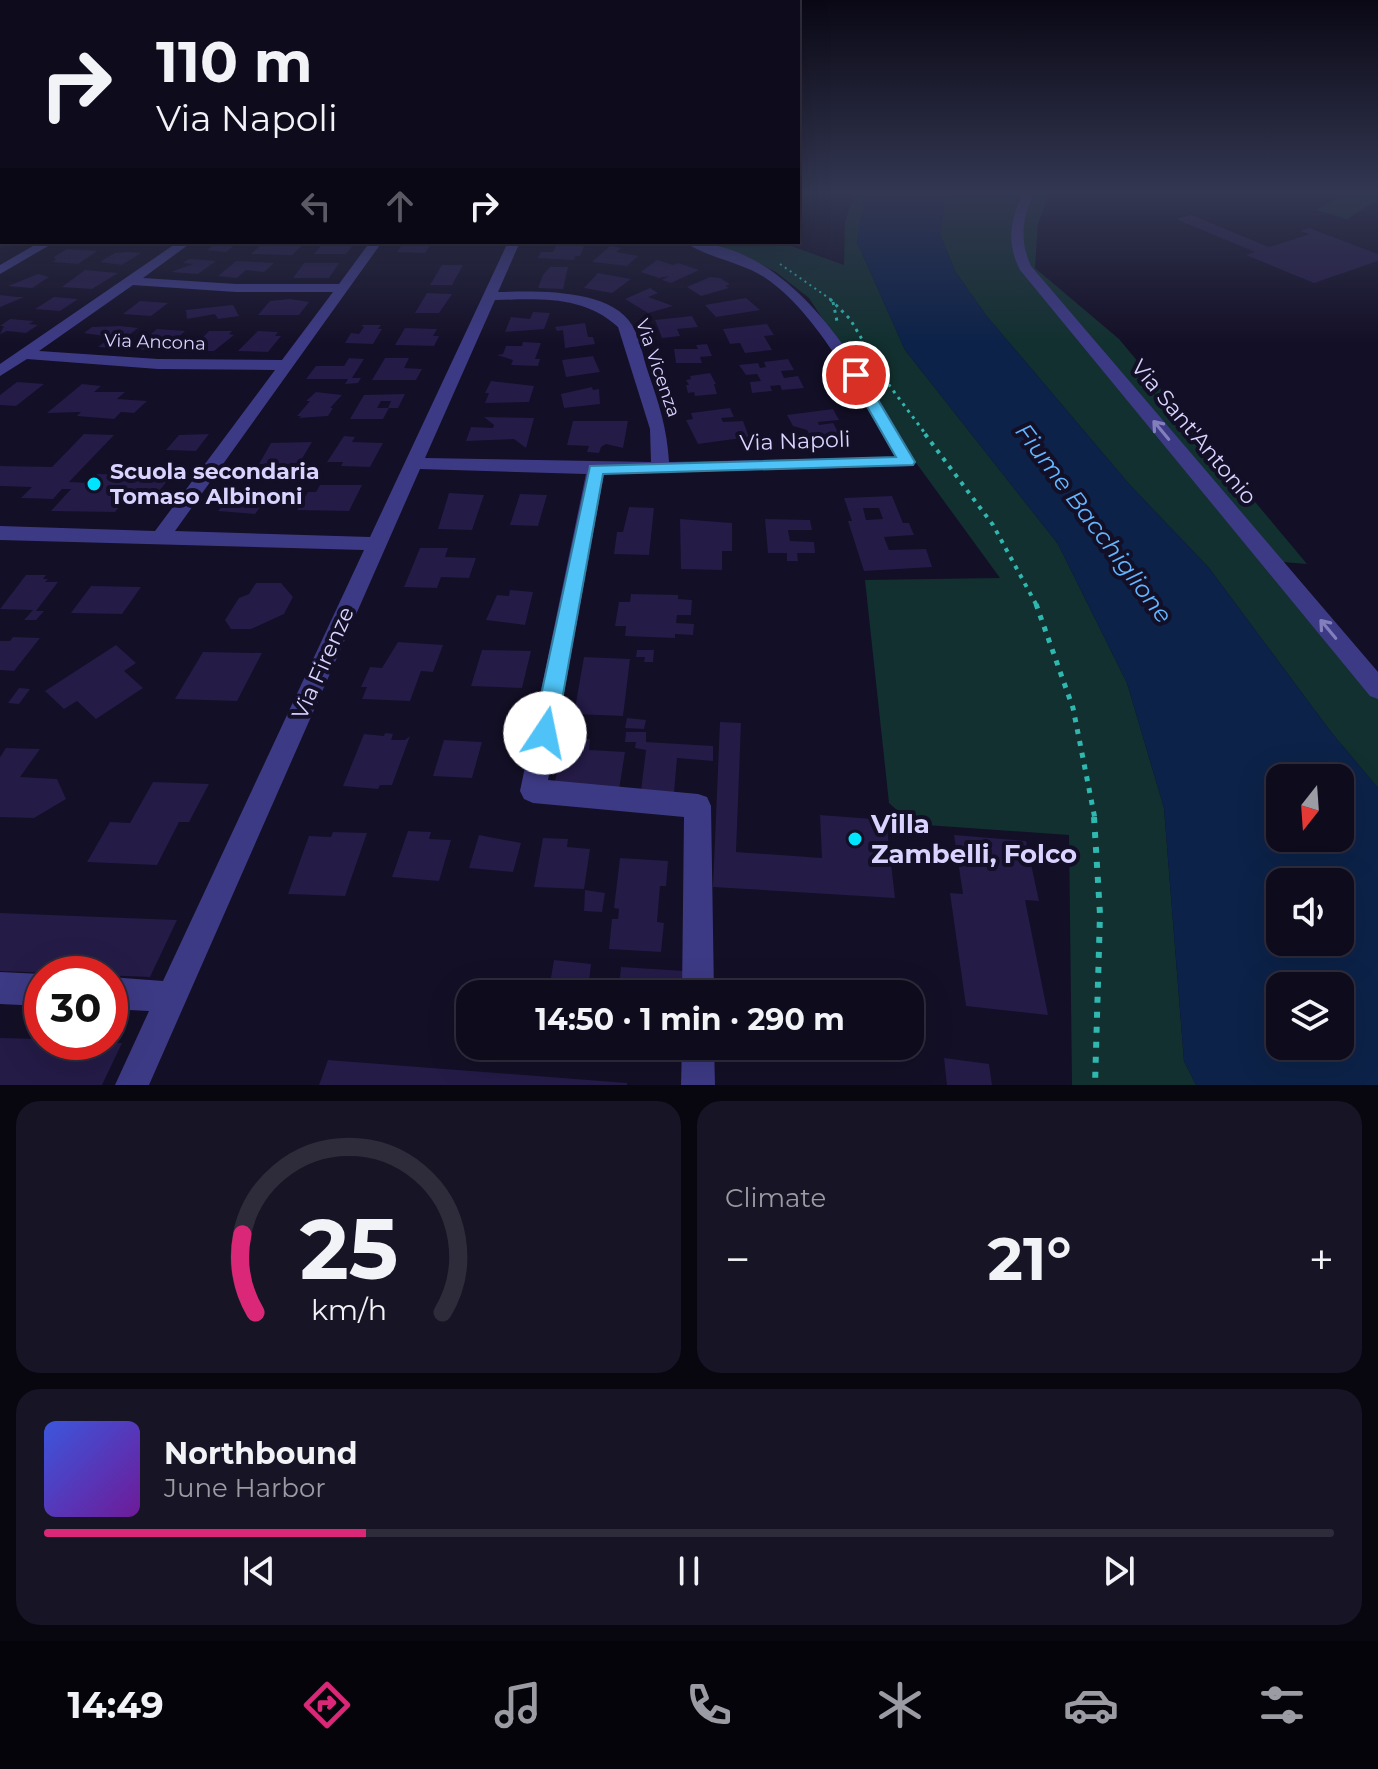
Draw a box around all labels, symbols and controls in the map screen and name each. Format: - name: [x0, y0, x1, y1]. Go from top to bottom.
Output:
- text: 110 m: [156, 28, 313, 96]
- icon: right: [24, 32, 128, 136]
- text: Via Napoli: [156, 96, 338, 140]
- icon: left: [294, 184, 338, 228]
- icon: ahead: [378, 184, 422, 228]
- icon: right: [462, 184, 506, 228]
- street label: Via Vicenza: [631, 316, 685, 420]
- street label: Via Ancona: [104, 329, 206, 355]
- pin: [822, 341, 890, 409]
- icon: arrive: [834, 353, 878, 397]
- street label: Via Sant'Antonio: [1125, 354, 1263, 510]
- water label: Fiume Bacchiglione: [1009, 417, 1179, 629]
- one-way arrow: [1152, 420, 1170, 441]
- street label: Via Napoli: [739, 426, 851, 456]
- place label: Scuola secondaria Tomaso Albinoni: [110, 458, 320, 510]
- marker: Scuola secondaria Tomaso Albinoni: [85, 475, 103, 493]
- street label: Via Firenze: [286, 602, 360, 724]
- one-way arrow: [1319, 620, 1337, 640]
- position arrow: [503, 691, 587, 775]
- north arrow: [1266, 764, 1354, 852]
- map controls: [1266, 764, 1354, 1060]
- place label: Villa Zambelli, Folco: [870, 808, 1077, 870]
- marker: Villa Zambelli, Folco: [846, 830, 864, 848]
- button: sound: [1266, 868, 1354, 956]
- speed limit sign: 30: [24, 956, 128, 1060]
- button: layers: [1266, 972, 1354, 1060]
- text: 14:50 · 1 min · 290 m: [535, 1001, 845, 1038]
- text: Climate: [725, 1182, 826, 1214]
- text: 25: [299, 1198, 398, 1300]
- text: 21°: [988, 1222, 1072, 1295]
- text: −: [725, 1232, 750, 1286]
- text: +: [1309, 1232, 1334, 1286]
- text: km/h: [310, 1292, 387, 1327]
- text: Northbound: [164, 1435, 358, 1472]
- text: June Harbor: [164, 1472, 326, 1504]
- icon: previous: [237, 1549, 281, 1593]
- icon: pause: [667, 1549, 711, 1593]
- icon: next: [1097, 1549, 1141, 1593]
- icon: directions: [299, 1677, 355, 1733]
- icon: music: [490, 1677, 546, 1733]
- icon: phone: [681, 1677, 737, 1733]
- icon: climate: [872, 1677, 928, 1733]
- icon: car: [1063, 1677, 1119, 1733]
- icon: filters: [1254, 1677, 1310, 1733]
- text: 14:49: [68, 1683, 164, 1727]

